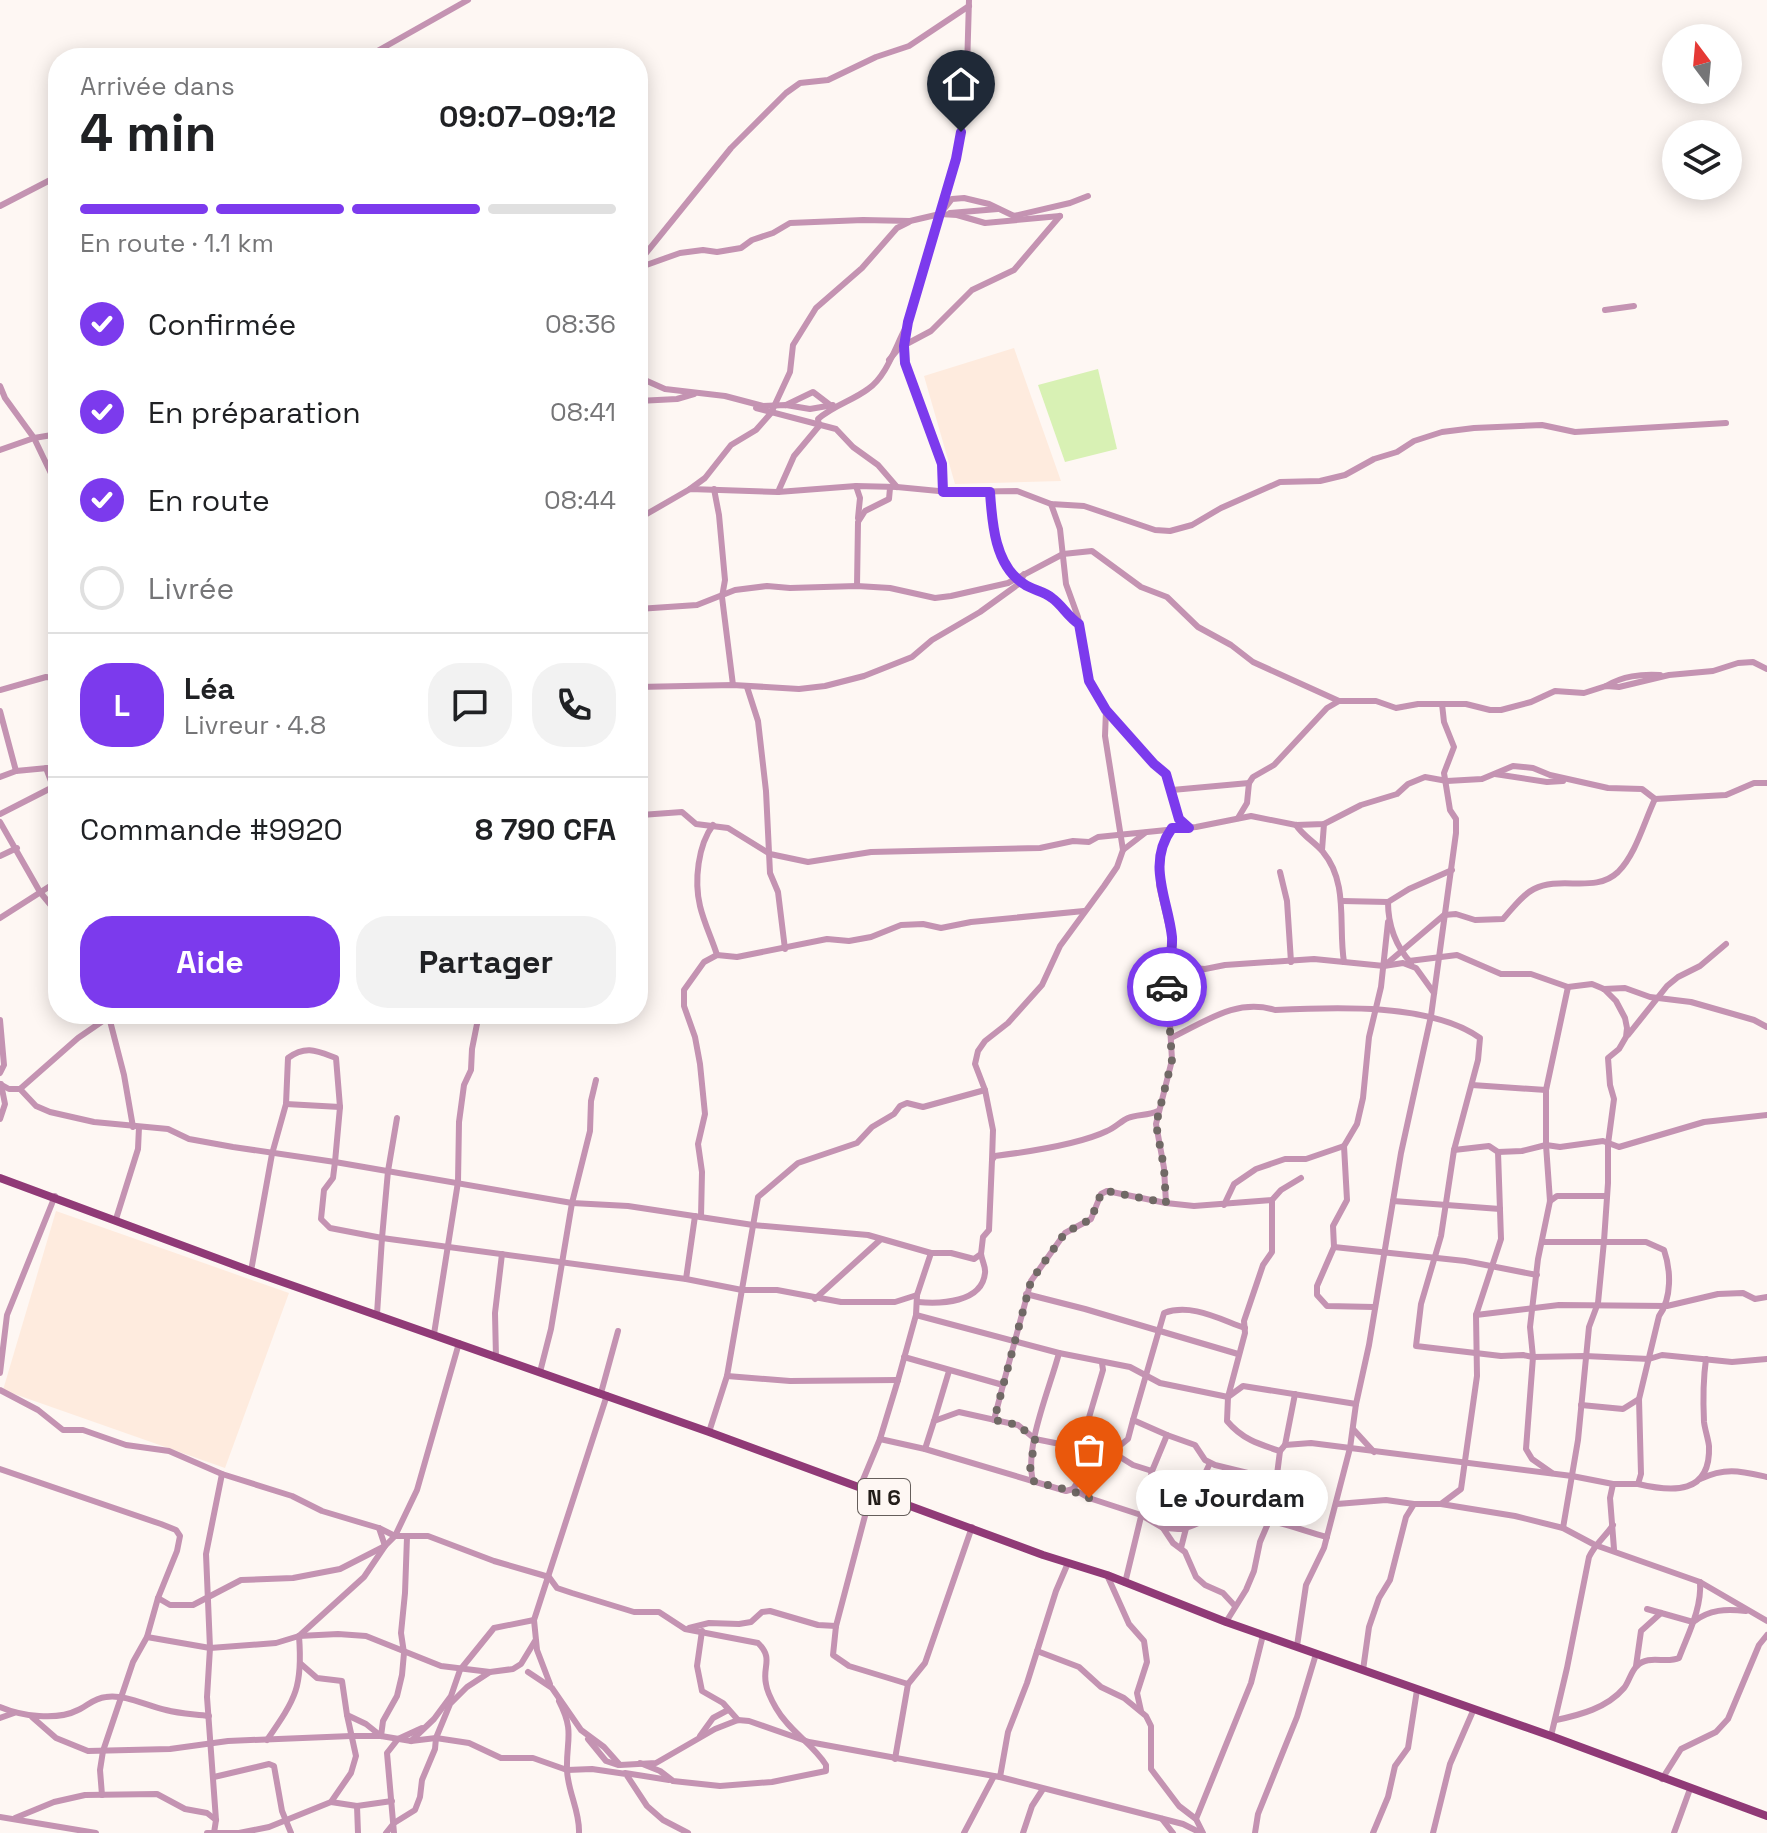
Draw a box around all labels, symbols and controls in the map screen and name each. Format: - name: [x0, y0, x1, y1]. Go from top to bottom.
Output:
- north arrow: [1662, 24, 1742, 104]
- map controls: [1662, 24, 1742, 200]
- pin: [927, 50, 995, 132]
- icon: home: [939, 62, 983, 106]
- text: Arrivée dans: [80, 69, 235, 103]
- text: 09:07–09:12: [439, 97, 616, 136]
- text: 4 min: [80, 100, 217, 166]
- button: layers: [1662, 120, 1742, 200]
- text: En route · 1.1 km: [80, 226, 274, 260]
- icon: check: [80, 302, 124, 346]
- text: Confirmée: [148, 305, 296, 344]
- text: 08:36: [545, 307, 616, 341]
- icon: check: [80, 390, 124, 434]
- text: En préparation: [148, 393, 361, 432]
- text: 08:41: [550, 395, 616, 429]
- icon: check: [80, 478, 124, 522]
- text: En route: [148, 481, 270, 520]
- text: 08:44: [544, 483, 616, 517]
- text: Livrée: [148, 569, 234, 608]
- button: chat: [428, 663, 512, 747]
- button: phone: [532, 663, 616, 747]
- text: Léa: [184, 669, 235, 708]
- text: L: [114, 686, 130, 725]
- text: Livreur · 4.8: [184, 708, 326, 742]
- text: Commande #9920: [80, 810, 343, 849]
- text: 8 790 CFA: [475, 810, 616, 849]
- button: Aide: [80, 916, 340, 1008]
- button: Partager: [356, 916, 616, 1008]
- courier: [1127, 947, 1207, 1027]
- icon: car: [1145, 965, 1189, 1009]
- pin: [1055, 1416, 1123, 1498]
- icon: bag: [1067, 1428, 1111, 1472]
- callout: Le Jourdam: [1137, 1470, 1329, 1526]
- road number: N 6: [858, 1479, 910, 1515]
- text: Le Jourdam: [1159, 1481, 1305, 1515]

